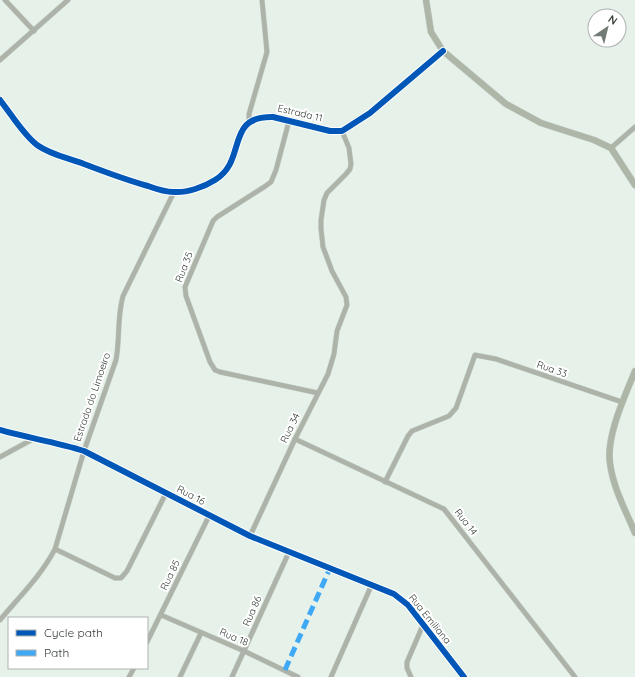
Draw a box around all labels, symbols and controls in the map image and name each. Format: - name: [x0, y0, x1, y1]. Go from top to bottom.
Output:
- north arrow: [587, 8, 627, 48]
- text: N: [605, 12, 620, 28]
- street label: Estrada 11: [276, 102, 324, 124]
- street label: Rua 35: [172, 250, 196, 284]
- street label: Estrada do Limoeiro: [71, 351, 113, 443]
- street label: Rua 33: [535, 358, 569, 380]
- street label: Rua 34: [277, 411, 303, 445]
- street label: Rua 16: [175, 482, 208, 508]
- street label: Rua 14: [452, 506, 480, 538]
- street label: Rua 85: [157, 558, 183, 592]
- street label: Rua Emiliana: [406, 591, 454, 647]
- street label: Rua 86: [240, 593, 265, 628]
- legend: [8, 617, 148, 669]
- text: Cycle path: [44, 625, 103, 640]
- street label: Rua 18: [218, 625, 250, 649]
- text: Path: [44, 645, 69, 660]

